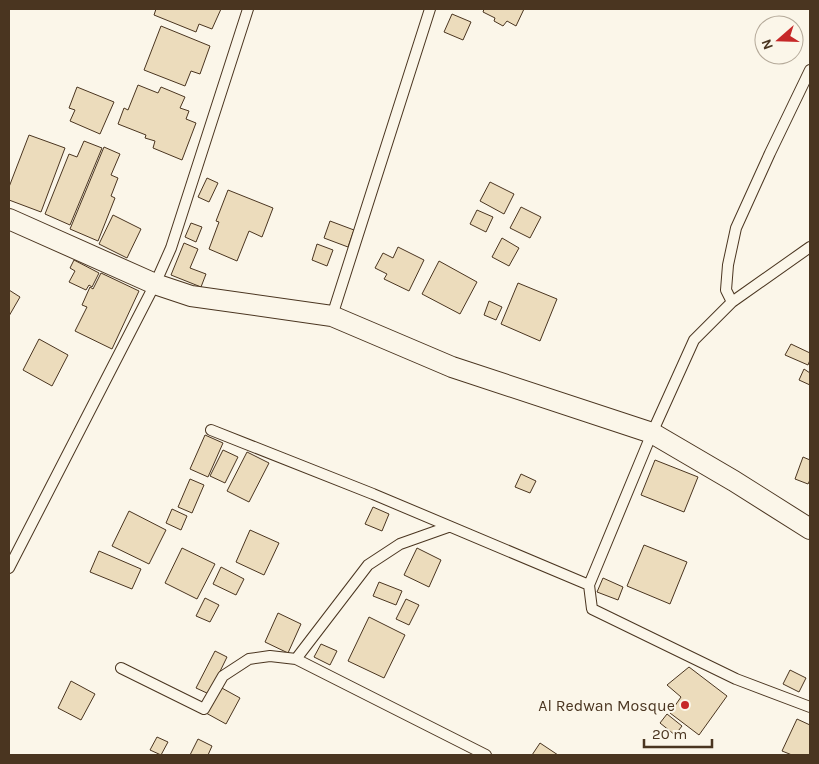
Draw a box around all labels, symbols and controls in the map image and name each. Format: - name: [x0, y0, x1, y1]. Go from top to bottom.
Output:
- north arrow: [754, 15, 804, 65]
- text: N: [758, 37, 777, 52]
- place label: Al Redwan Mosque: [538, 696, 675, 715]
- marker: Al Redwan Mosque: [679, 699, 691, 711]
- scale bar: [644, 716, 712, 748]
- text: 20 m: [652, 725, 687, 743]

